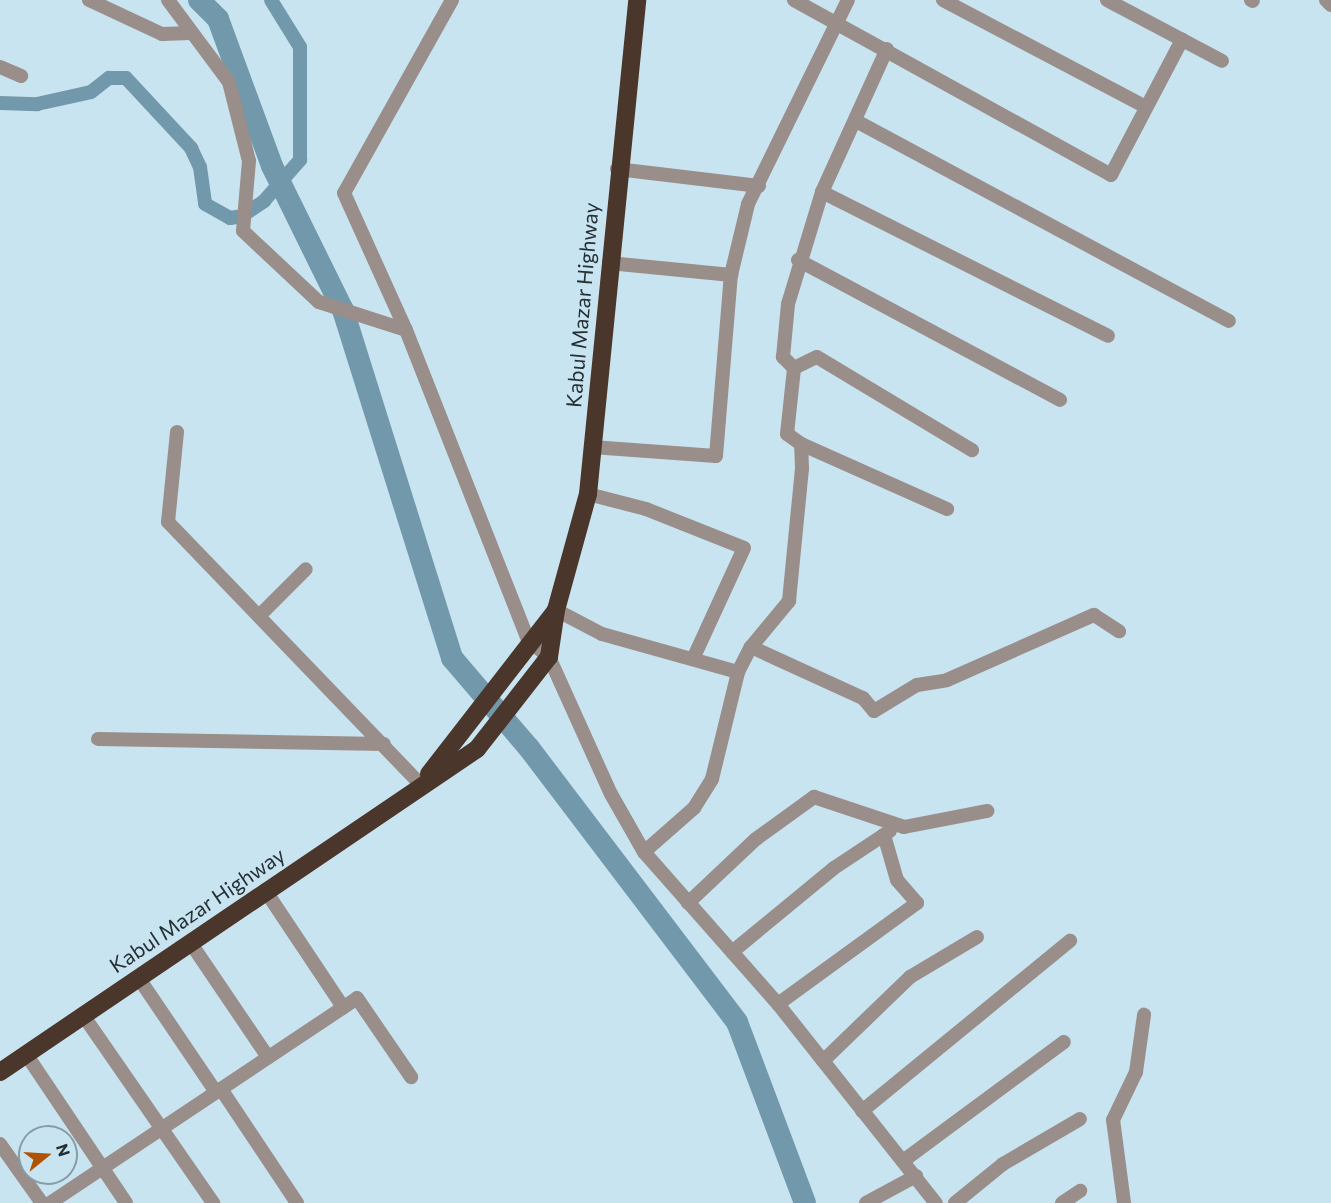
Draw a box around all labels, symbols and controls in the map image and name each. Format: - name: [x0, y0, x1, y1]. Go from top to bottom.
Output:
- street label: Kabul Mazar Highway: [560, 201, 604, 409]
- street label: Kabul Mazar Highway: [105, 842, 289, 978]
- north arrow: [18, 1125, 78, 1185]
- text: N: [53, 1141, 75, 1159]

